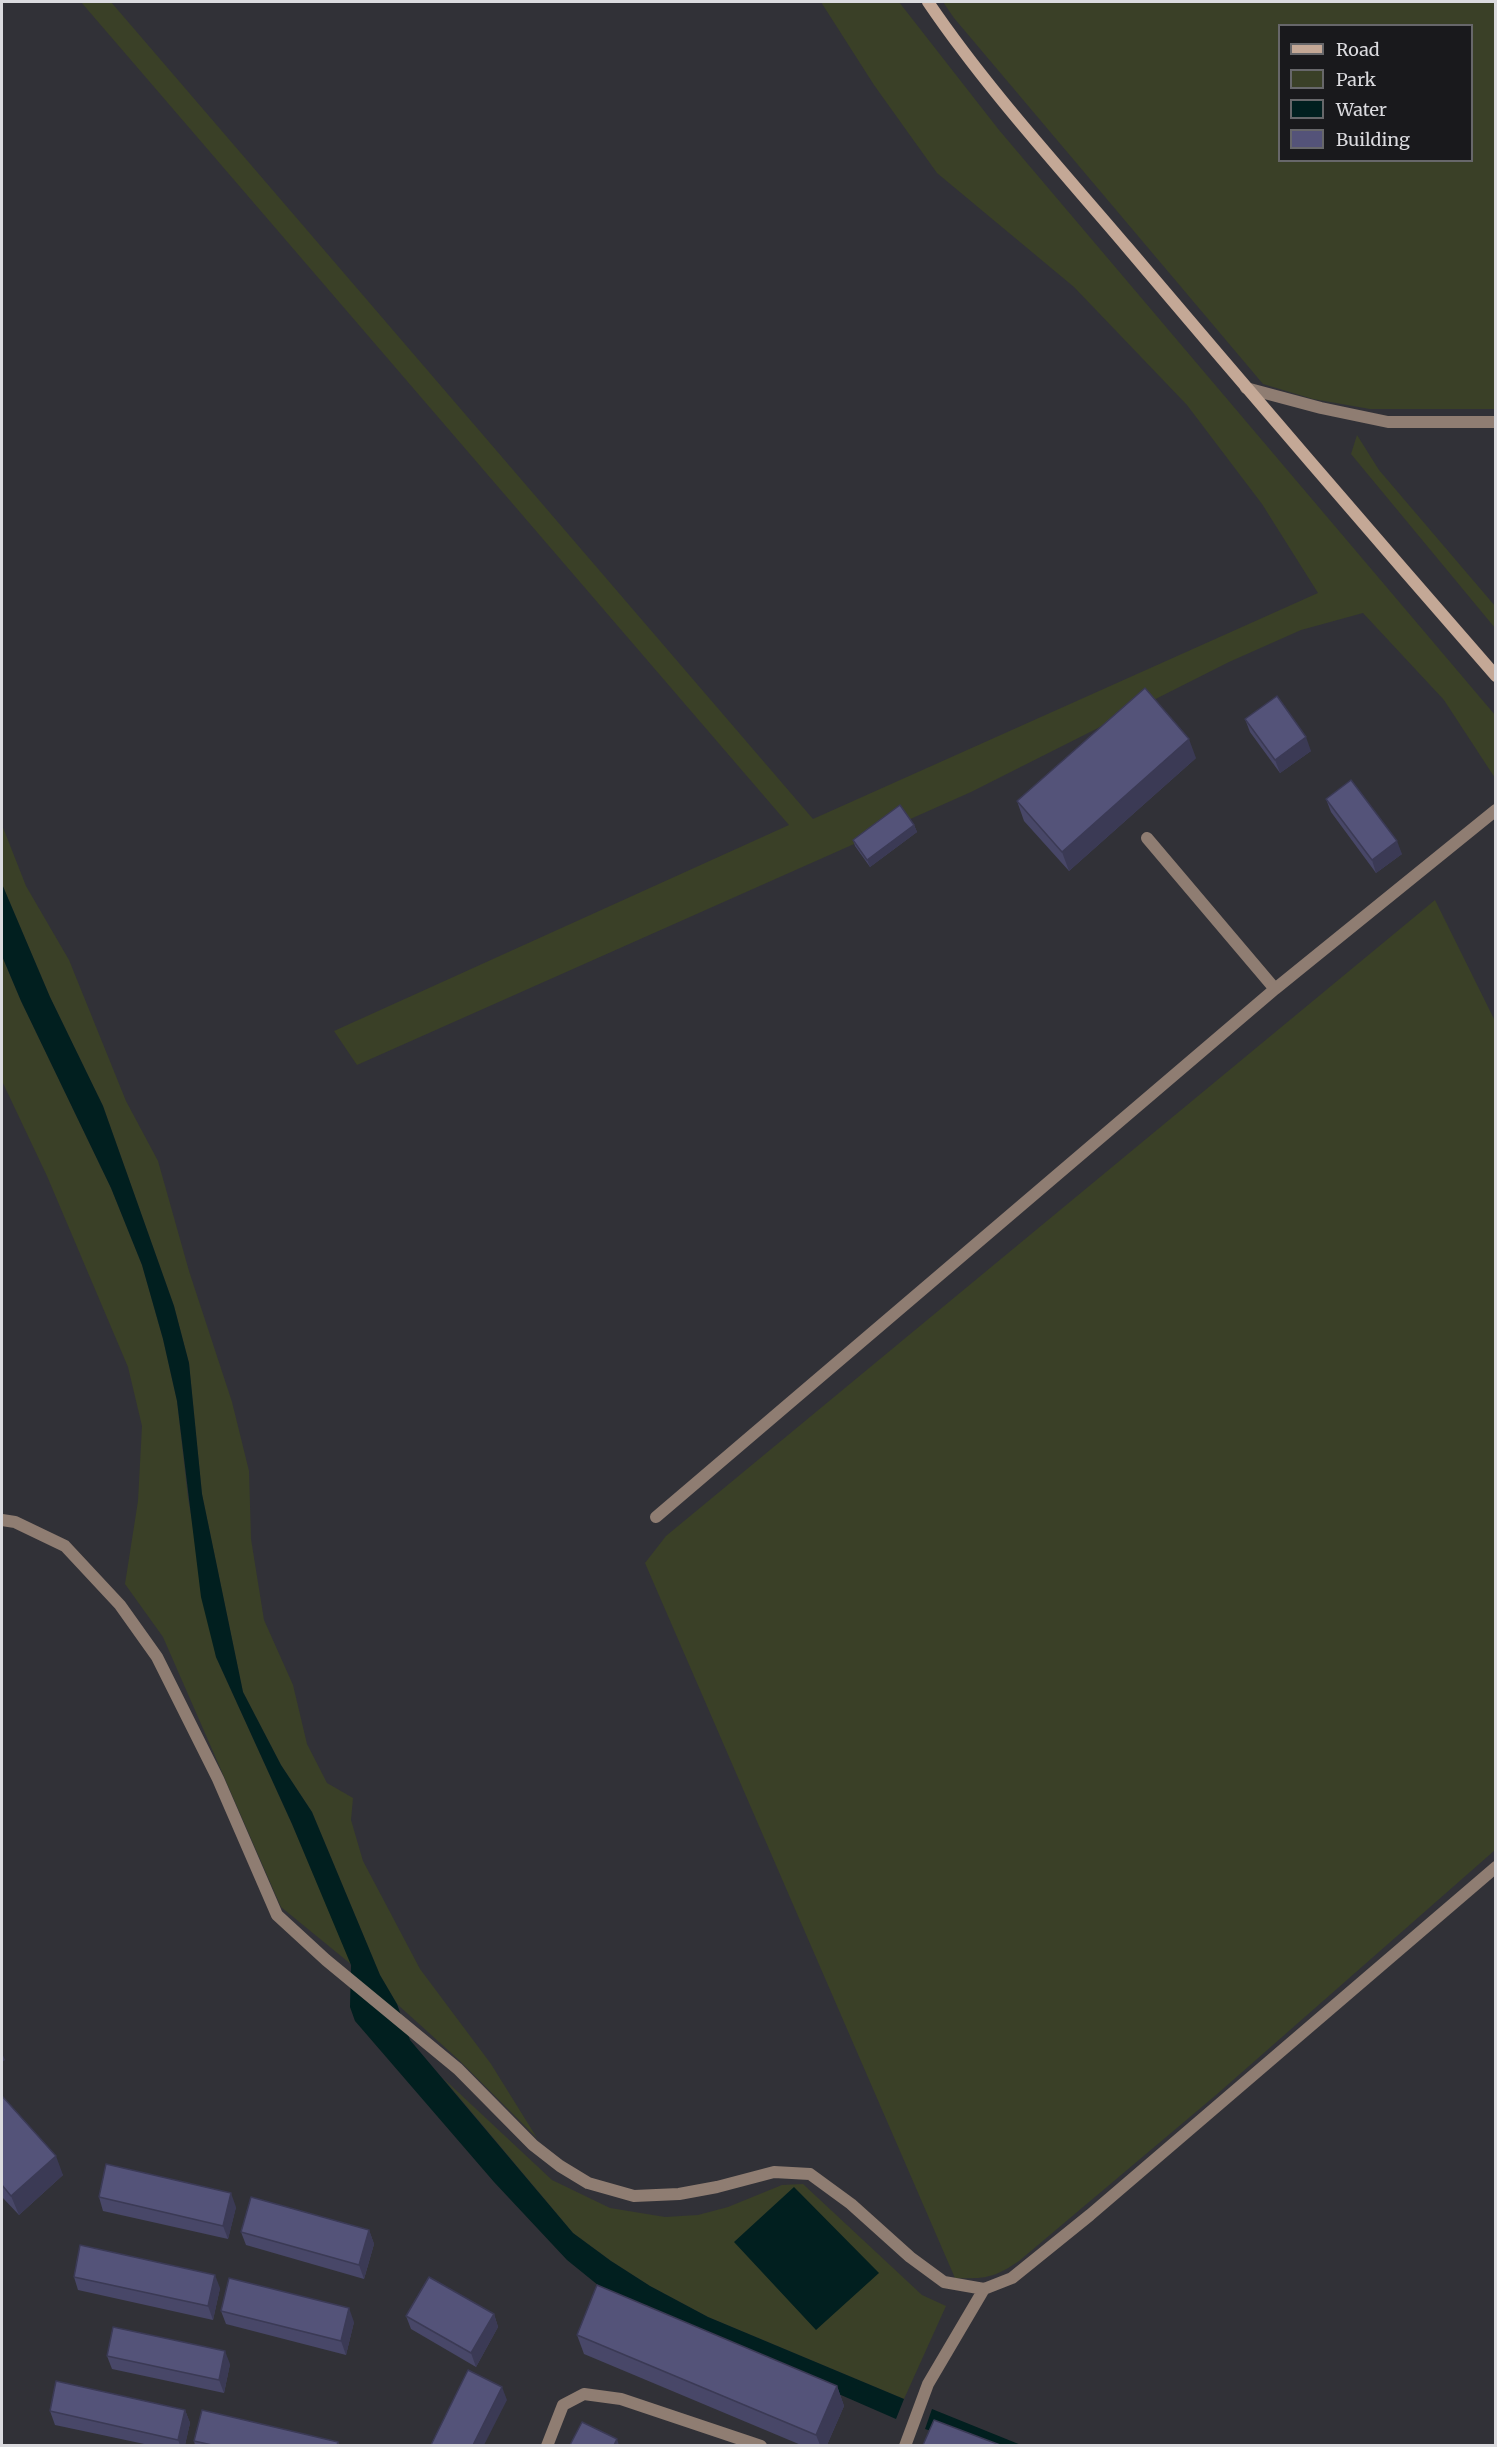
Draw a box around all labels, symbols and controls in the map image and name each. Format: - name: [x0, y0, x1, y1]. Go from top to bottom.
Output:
- legend: [1278, 24, 1473, 162]
- text: Road: [1336, 38, 1380, 61]
- text: Park: [1336, 68, 1376, 91]
- text: Water: [1336, 98, 1387, 121]
- text: Building: [1336, 128, 1410, 151]

